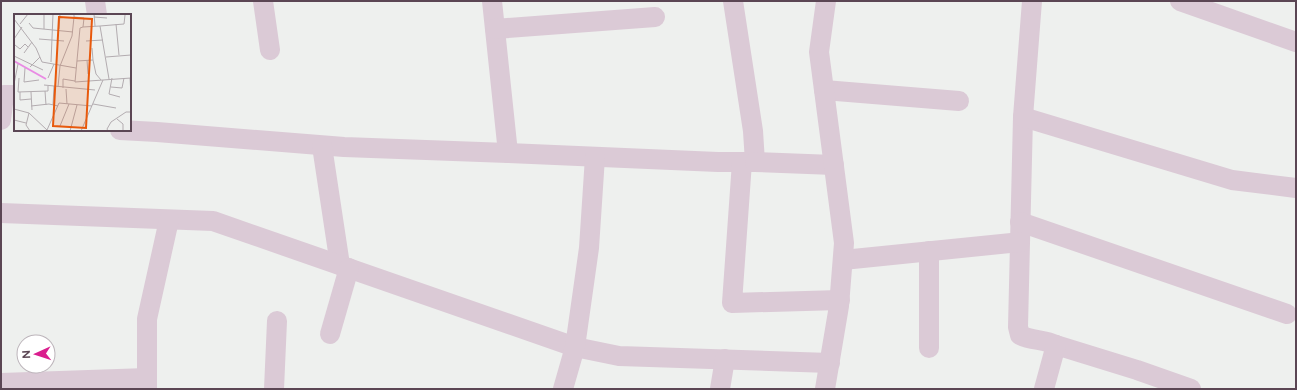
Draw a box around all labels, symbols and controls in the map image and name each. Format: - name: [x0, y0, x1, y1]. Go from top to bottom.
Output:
- inset map: [14, 14, 131, 131]
- north arrow: [16, 334, 56, 374]
- text: N: [20, 350, 33, 359]

